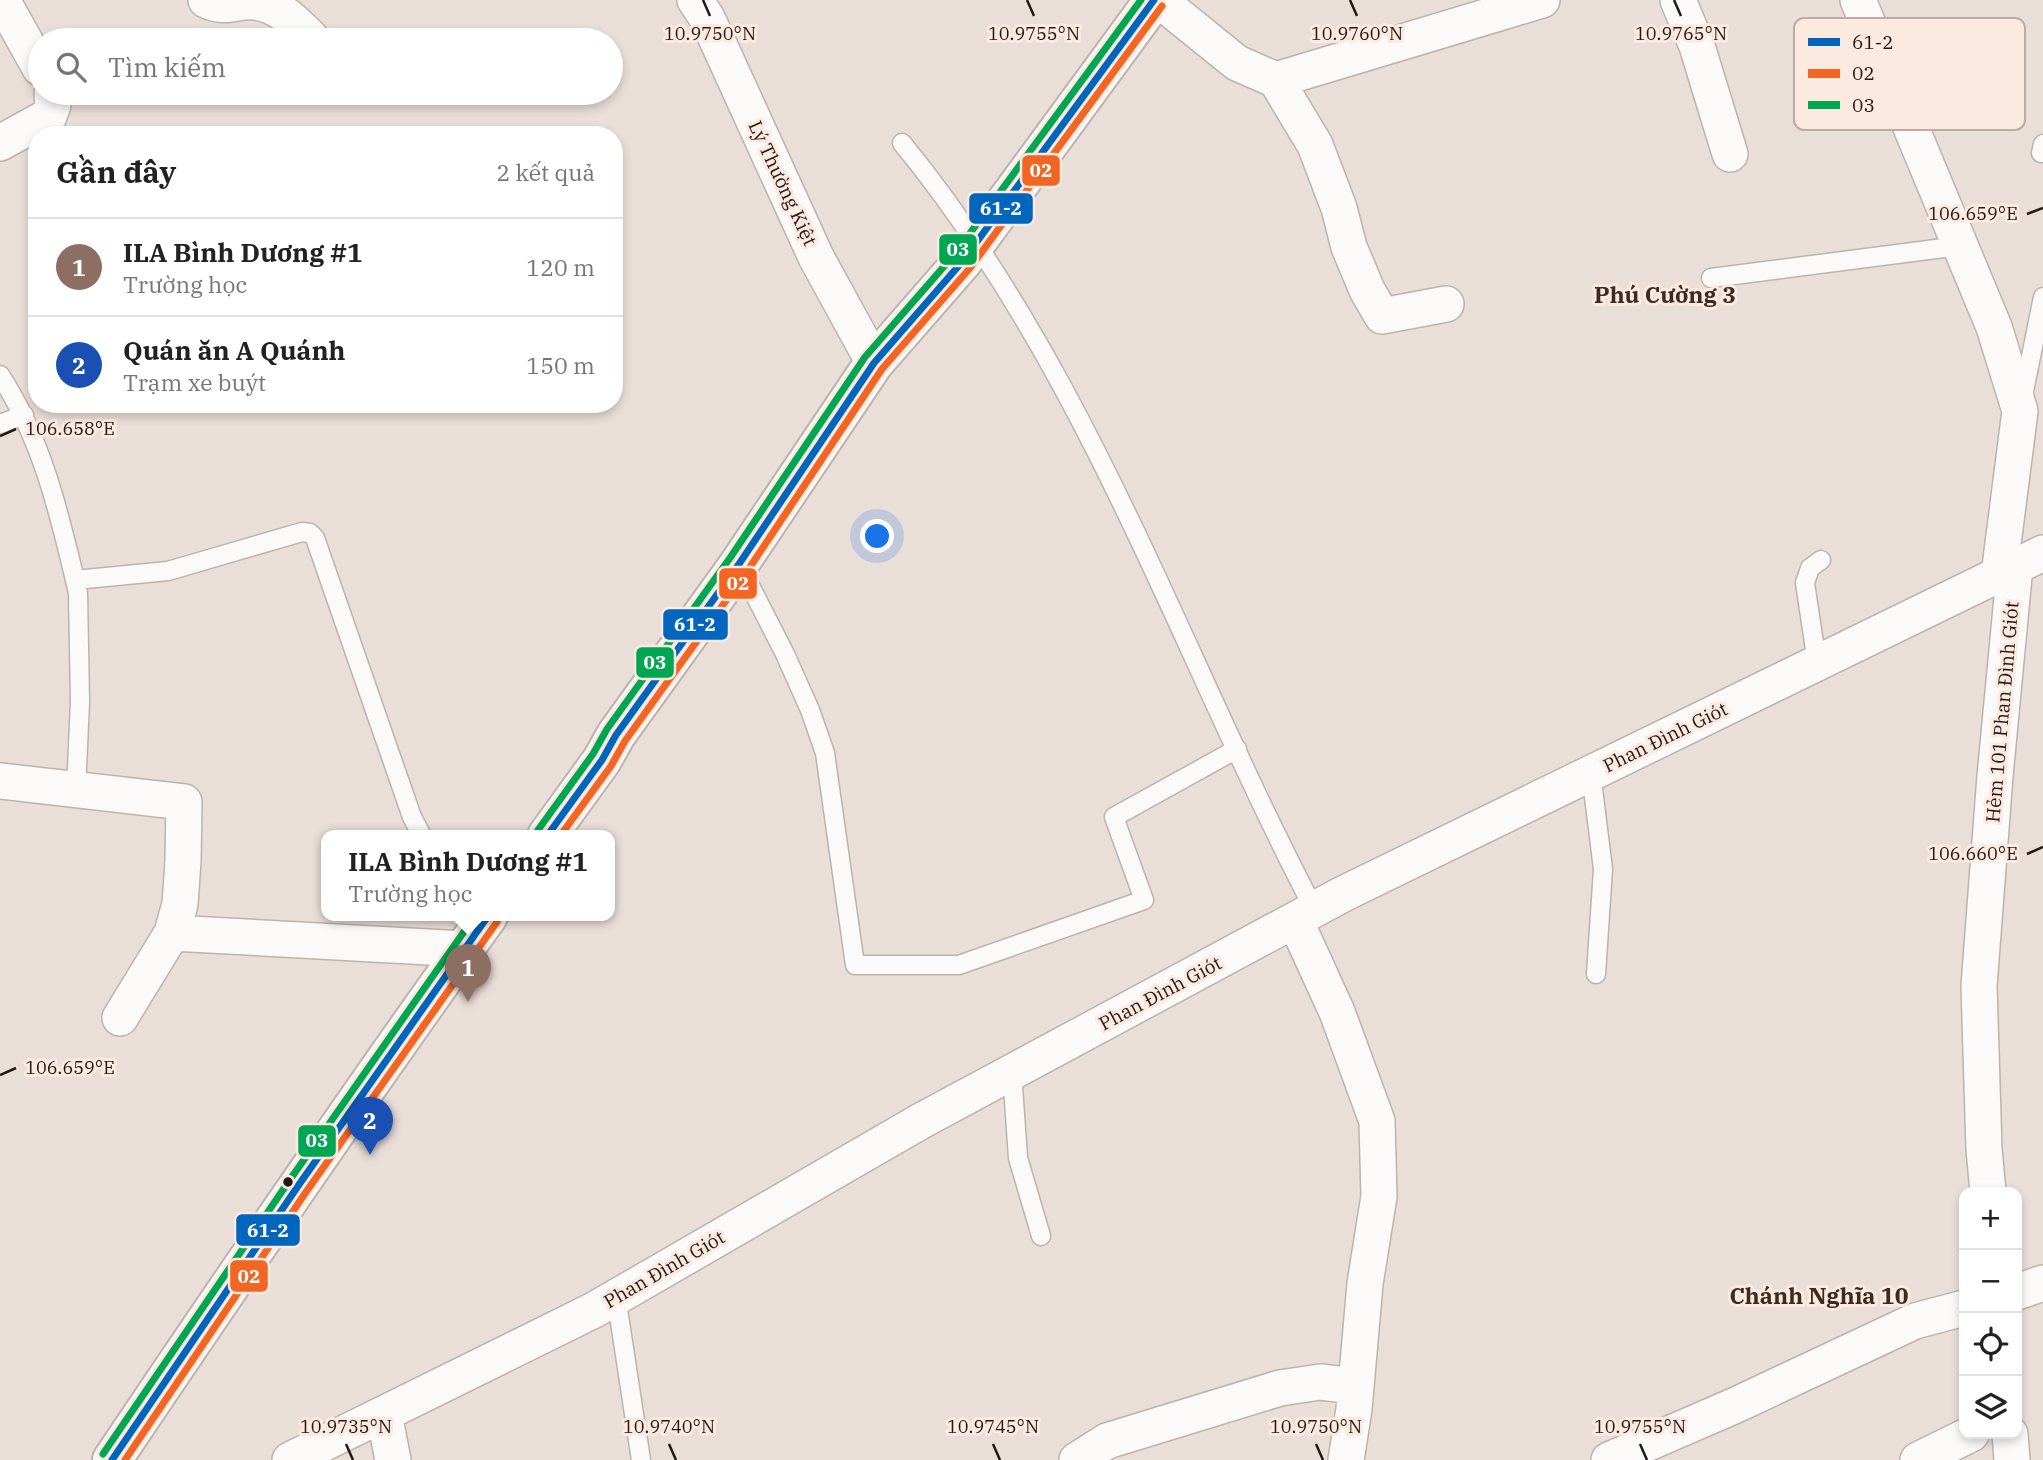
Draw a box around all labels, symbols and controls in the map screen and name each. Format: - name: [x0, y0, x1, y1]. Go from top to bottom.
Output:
- legend: [1794, 18, 2025, 130]
- text: 10.9750°N: [664, 22, 756, 45]
- text: 10.9755°N: [988, 22, 1080, 45]
- text: 10.9760°N: [1311, 22, 1403, 45]
- text: 10.9765°N: [1635, 22, 1727, 45]
- search box: [28, 28, 623, 105]
- text: 61-2: [1852, 30, 1894, 54]
- icon: search: [52, 48, 90, 86]
- text: Tìm kiếm: [108, 50, 226, 84]
- text: 02: [1852, 61, 1875, 85]
- text: 03: [1852, 93, 1875, 117]
- street label: Lý Thường Kiệt: [744, 117, 823, 250]
- text: Gần đây: [56, 152, 176, 191]
- line badge: 02: [1021, 154, 1061, 187]
- text: 2 kết quả: [496, 157, 595, 187]
- text: 02: [1030, 158, 1052, 182]
- line badge: 61-2: [968, 192, 1034, 225]
- text: 61-2: [980, 196, 1022, 220]
- text: 106.659°E: [1928, 202, 2018, 225]
- line badge: 03: [938, 233, 978, 266]
- text: ILA Bình Dương #1: [123, 235, 363, 269]
- text: 03: [947, 237, 969, 261]
- text: 1: [72, 252, 86, 282]
- text: 120 m: [526, 252, 595, 282]
- text: Trường học: [123, 269, 247, 299]
- district label: Phú Cường 3: [1594, 279, 1736, 309]
- text: Quán ăn A Quánh: [123, 333, 346, 367]
- text: 2: [72, 350, 86, 380]
- text: 150 m: [526, 350, 595, 380]
- text: Trạm xe buýt: [123, 367, 266, 397]
- text: 106.658°E: [25, 417, 115, 440]
- your location: [860, 519, 894, 553]
- line badge: 02: [718, 567, 758, 600]
- text: 02: [727, 571, 749, 595]
- street label: Hẻm 101 Phan Đình Giót: [1980, 600, 2024, 824]
- line badge: 61-2: [662, 608, 729, 641]
- text: 61-2: [674, 612, 716, 636]
- line badge: 03: [635, 646, 675, 679]
- text: 03: [644, 650, 666, 674]
- street label: Phan Đình Giót: [1599, 696, 1731, 778]
- popup: [321, 830, 615, 921]
- text: 106.660°E: [1928, 842, 2018, 865]
- text: ILA Bình Dương #1: [348, 844, 588, 878]
- text: Trường học: [348, 878, 473, 908]
- pin: 1: [445, 944, 491, 1002]
- street label: Phan Đình Giót: [1095, 950, 1226, 1035]
- text: 106.659°E: [25, 1056, 115, 1079]
- pin: 2: [347, 1097, 393, 1155]
- line badge: 03: [297, 1124, 337, 1158]
- text: 03: [306, 1128, 328, 1152]
- unlabelled marker: [281, 1175, 295, 1189]
- map controls: [1959, 1187, 2022, 1439]
- button: +: [1959, 1187, 2022, 1250]
- line badge: 61-2: [235, 1213, 301, 1247]
- text: 61-2: [247, 1218, 289, 1242]
- street label: Phan Đình Giót: [599, 1225, 729, 1313]
- button: −: [1959, 1250, 2022, 1313]
- line badge: 02: [229, 1259, 269, 1293]
- text: 02: [238, 1264, 260, 1288]
- district label: Chánh Nghĩa 10: [1730, 1280, 1909, 1310]
- button: locate: [1959, 1313, 2022, 1376]
- button: layers: [1959, 1376, 2022, 1439]
- text: 10.9735°N: [300, 1415, 392, 1438]
- text: 10.9740°N: [623, 1415, 715, 1438]
- text: 10.9745°N: [947, 1415, 1039, 1438]
- text: 10.9750°N: [1270, 1415, 1362, 1438]
- text: 10.9755°N: [1594, 1415, 1686, 1438]

